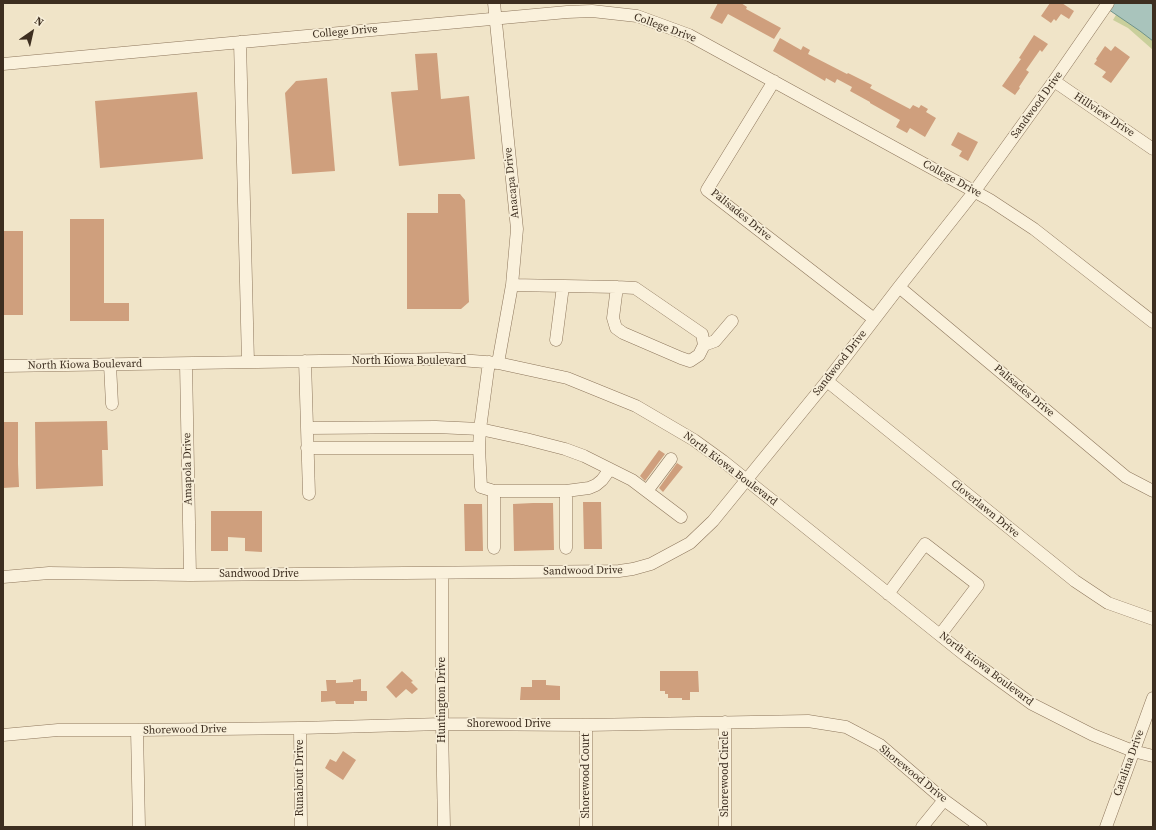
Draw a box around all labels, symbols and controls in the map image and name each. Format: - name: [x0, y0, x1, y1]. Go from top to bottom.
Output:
- street label: College Drive: [632, 11, 698, 45]
- north arrow: [12, 12, 52, 52]
- text: N: [31, 13, 47, 30]
- street label: College Drive: [312, 23, 378, 41]
- street label: Sandwood Drive: [1008, 69, 1066, 141]
- street label: Hillview Drive: [1071, 90, 1137, 140]
- street label: Anacapa Drive: [502, 147, 522, 219]
- street label: College Drive: [920, 157, 984, 201]
- street label: Palisades Drive: [708, 186, 774, 244]
- street label: Sandwood Drive: [810, 328, 870, 398]
- street label: North Kiowa Boulevard: [352, 354, 466, 368]
- street label: North Kiowa Boulevard: [28, 357, 142, 373]
- street label: Palisades Drive: [991, 362, 1057, 420]
- street label: North Kiowa Boulevard: [680, 429, 780, 509]
- street label: Amapola Drive: [181, 432, 195, 506]
- street label: Cloverlawn Drive: [948, 477, 1022, 541]
- street label: Sandwood Drive: [543, 564, 623, 578]
- street label: Sandwood Drive: [219, 567, 299, 581]
- street label: North Kiowa Boulevard: [936, 629, 1036, 709]
- street label: Huntington Drive: [435, 657, 449, 743]
- street label: Shorewood Drive: [467, 717, 551, 731]
- street label: Shorewood Drive: [143, 723, 227, 737]
- street label: Catalina Drive: [1111, 728, 1147, 798]
- street label: Shorewood Circle: [718, 731, 732, 817]
- street label: Shorewood Court: [579, 734, 593, 818]
- street label: Runabout Drive: [293, 739, 307, 817]
- street label: Shorewood Drive: [876, 743, 950, 805]

